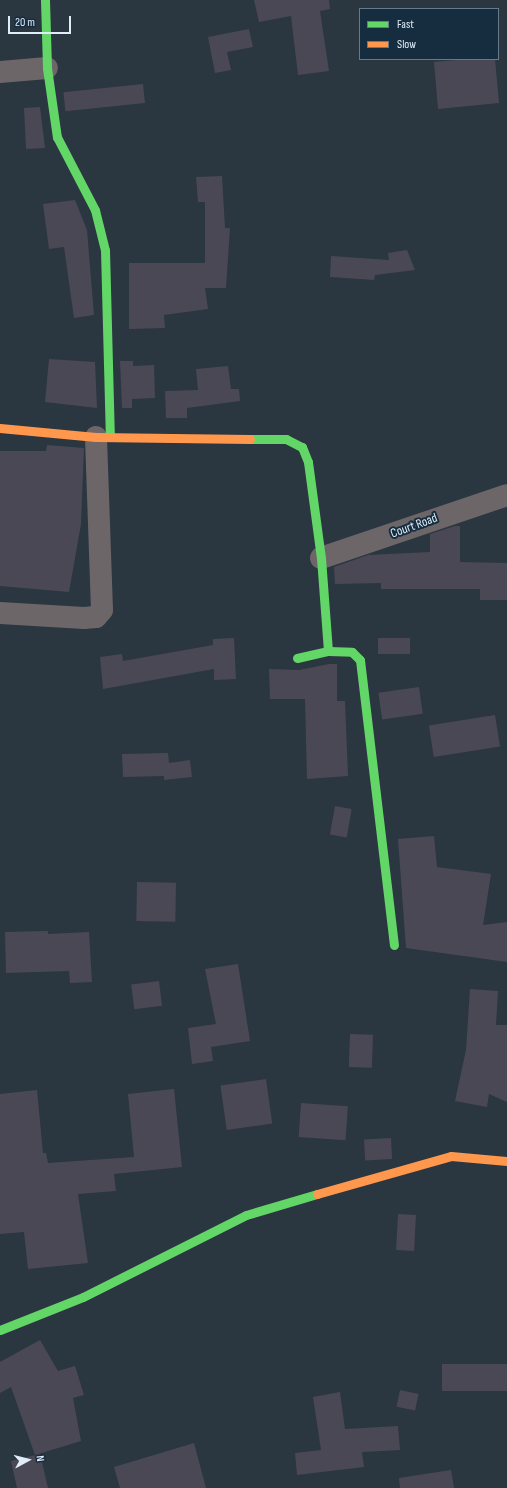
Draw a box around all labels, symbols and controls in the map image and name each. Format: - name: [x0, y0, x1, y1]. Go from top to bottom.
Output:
- scale bar: [10, 8, 73, 34]
- legend: [359, 8, 499, 60]
- text: 20 m: [15, 15, 35, 30]
- text: Fast: [397, 17, 414, 32]
- text: Slow: [397, 37, 416, 52]
- street label: Court Road: [389, 510, 439, 542]
- north arrow: [8, 1440, 48, 1480]
- text: N: [34, 1455, 47, 1462]

